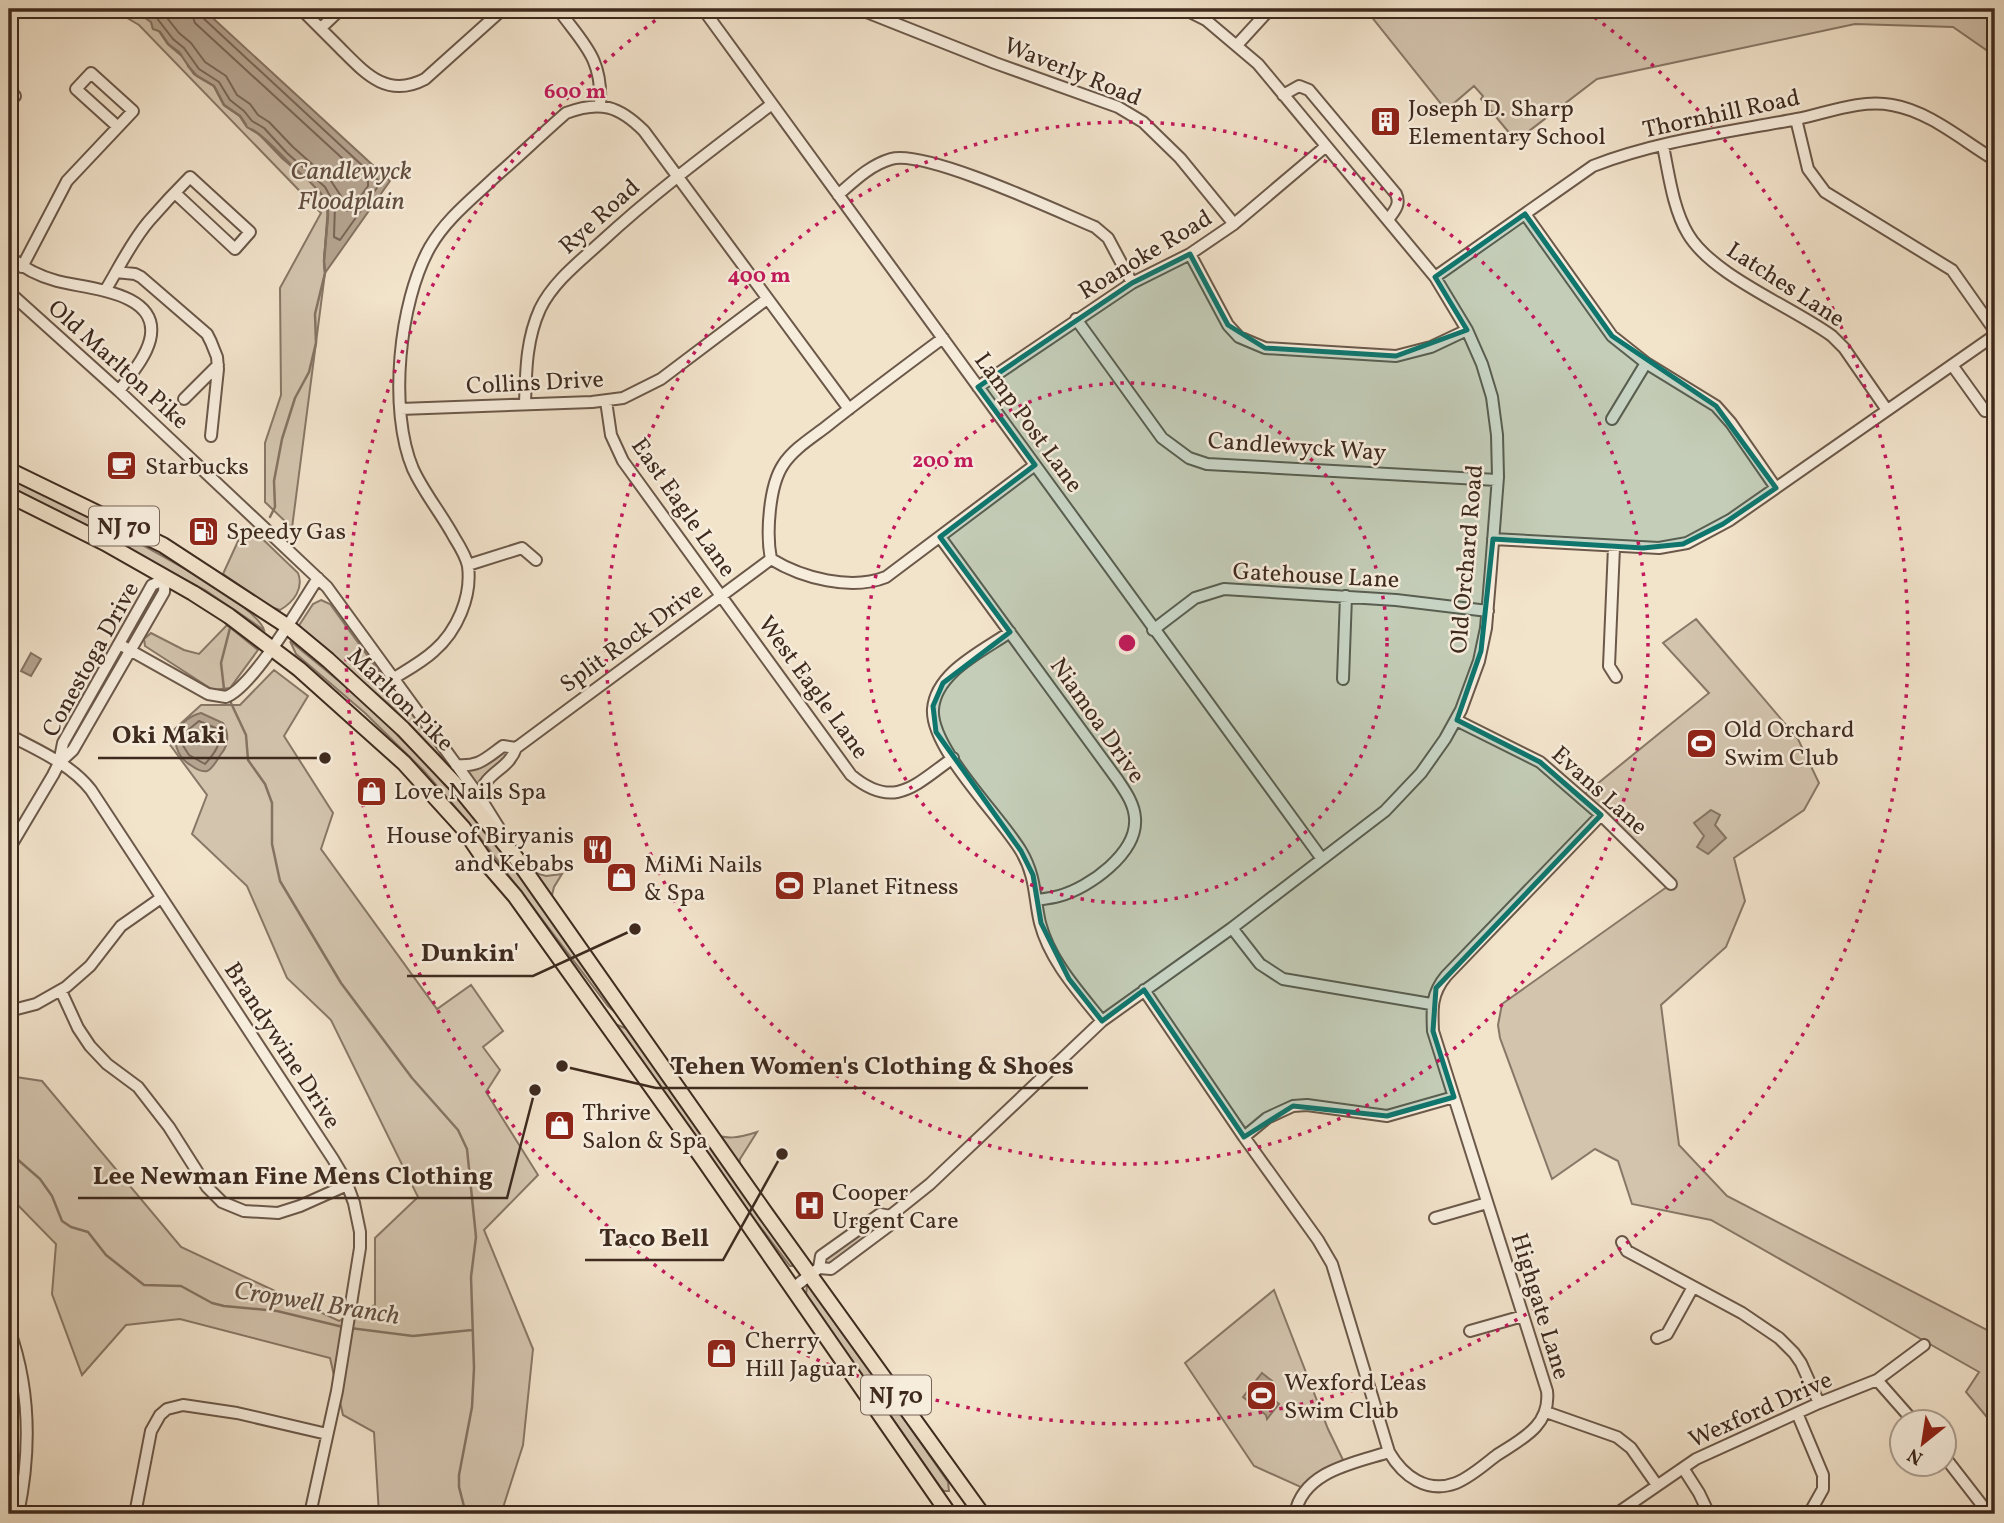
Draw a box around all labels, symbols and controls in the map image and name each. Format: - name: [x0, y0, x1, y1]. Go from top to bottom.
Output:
- street label: Waverly Road: [998, 30, 1146, 116]
- text: 600 m: [544, 78, 606, 107]
- street label: Thornhill Road: [1640, 82, 1803, 148]
- place label: Joseph D. Sharp Elementary School: [1408, 93, 1606, 155]
- building icon: Joseph D. Sharp Elementary School: [1368, 105, 1402, 139]
- water label: Candlewyck Floodplain: [290, 154, 412, 220]
- street label: Rye Road: [552, 172, 648, 263]
- street label: Roanoke Road: [1073, 202, 1219, 309]
- street label: Latches Lane: [1719, 235, 1851, 337]
- text: 400 m: [728, 262, 790, 291]
- street label: Old Marlton Pike: [39, 293, 196, 438]
- street label: Lamp Post Lane: [965, 346, 1090, 500]
- street label: Collins Drive: [465, 363, 605, 405]
- street label: Candlewyck Way: [1206, 425, 1387, 471]
- street label: East Eagle Lane: [622, 432, 743, 585]
- text: 200 m: [912, 447, 974, 476]
- cafe icon: Starbucks: [105, 449, 139, 483]
- place label: Starbucks: [145, 451, 249, 485]
- street label: Old Orchard Road: [1443, 463, 1493, 655]
- road number: NJ 70: [89, 506, 159, 546]
- fuel station icon: Speedy Gas: [186, 514, 220, 548]
- place label: Speedy Gas: [226, 516, 346, 550]
- street label: Gatehouse Lane: [1232, 556, 1400, 598]
- street label: Split Rock Drive: [554, 575, 711, 702]
- street label: Conestoga Drive: [35, 576, 149, 744]
- street label: West Eagle Lane: [749, 609, 876, 767]
- centre of rings: [1115, 631, 1139, 655]
- street label: Marlton Pike: [339, 641, 461, 760]
- street label: Niamoa Drive: [1040, 651, 1152, 791]
- callout: Oki Maki: [98, 711, 240, 758]
- place label: Old Orchard Swim Club: [1724, 714, 1855, 776]
- text: Oki Maki: [112, 718, 226, 754]
- sports icon: Old Orchard Swim Club: [1684, 726, 1718, 760]
- street label: Evans Lane: [1543, 739, 1654, 844]
- shop icon: Love Nails Spa: [354, 774, 388, 808]
- place label: Love Nails Spa: [394, 776, 547, 810]
- place label: House of Biryanis and Kebabs: [386, 820, 574, 882]
- restaurant icon: House of Biryanis and Kebabs: [580, 832, 614, 866]
- place label: MiMi Nails & Spa: [644, 849, 762, 911]
- shop icon: MiMi Nails & Spa: [604, 861, 638, 895]
- sports icon: Planet Fitness: [772, 869, 806, 903]
- place label: Planet Fitness: [812, 871, 959, 905]
- callout: Dunkin': [407, 929, 533, 976]
- text: Dunkin': [421, 936, 519, 972]
- street label: Brandywine Drive: [215, 956, 348, 1136]
- callout: Tehen Women's Clothing & Shoes: [656, 1041, 1088, 1088]
- text: Tehen Women's Clothing & Shoes: [670, 1049, 1074, 1085]
- place label: Thrive Salon & Spa: [582, 1097, 708, 1159]
- shop icon: Thrive Salon & Spa: [542, 1109, 576, 1143]
- callout: Lee Newman Fine Mens Clothing: [78, 1151, 507, 1198]
- text: Lee Newman Fine Mens Clothing: [93, 1159, 493, 1195]
- place label: Cooper Urgent Care: [832, 1177, 959, 1239]
- hospital icon: Cooper Urgent Care: [792, 1189, 826, 1223]
- callout: Taco Bell: [585, 1213, 723, 1260]
- text: Taco Bell: [599, 1221, 709, 1257]
- street label: Highgate Lane: [1501, 1229, 1577, 1384]
- water label: Cropwell Branch: [231, 1273, 402, 1335]
- place label: Cherry Hill Jaguar: [745, 1325, 857, 1387]
- shop icon: Cherry Hill Jaguar: [705, 1337, 739, 1371]
- street label: Wexford Drive: [1684, 1364, 1838, 1458]
- place label: Wexford Leas Swim Club: [1284, 1367, 1426, 1429]
- road number: NJ 70: [861, 1376, 931, 1414]
- sports icon: Wexford Leas Swim Club: [1244, 1379, 1278, 1413]
- north arrow: [1888, 1408, 1958, 1478]
- text: N: [1903, 1441, 1928, 1471]

